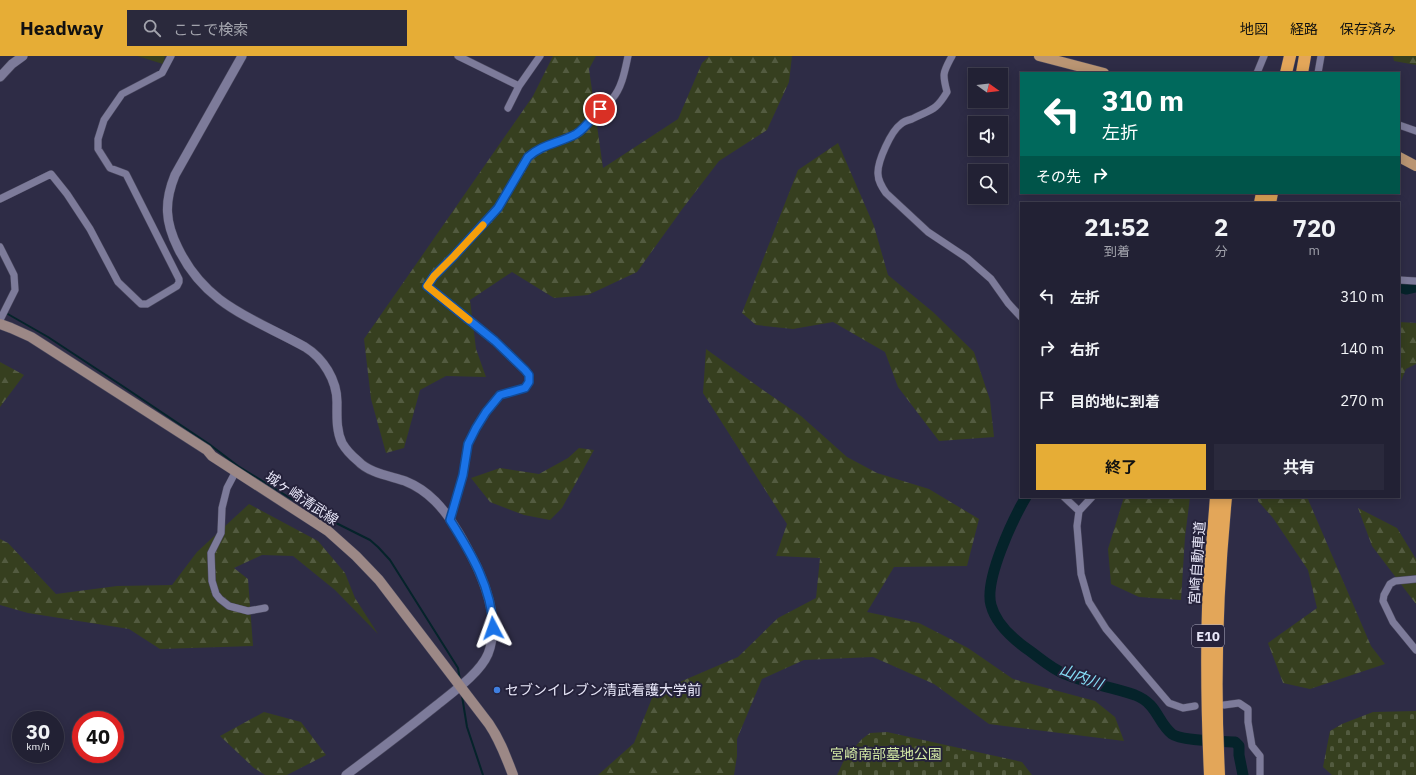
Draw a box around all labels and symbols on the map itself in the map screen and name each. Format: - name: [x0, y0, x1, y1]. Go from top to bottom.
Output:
- north arrow: [968, 68, 1008, 108]
- pin: [583, 92, 617, 126]
- street label: 城ヶ崎清武線: [262, 467, 342, 529]
- street label: 宮崎自動車道: [1185, 520, 1209, 606]
- position arrow: [472, 607, 514, 649]
- road number: E10: [1192, 625, 1224, 647]
- water label: 山内川: [1057, 660, 1107, 694]
- place label: セブンイレブン清武看護大学前: [505, 681, 701, 699]
- marker: セブンイレブン清武看護大学前: [492, 685, 502, 695]
- speed limit sign: 40: [72, 711, 124, 763]
- park label: 宮崎南部墓地公園: [830, 745, 942, 763]

